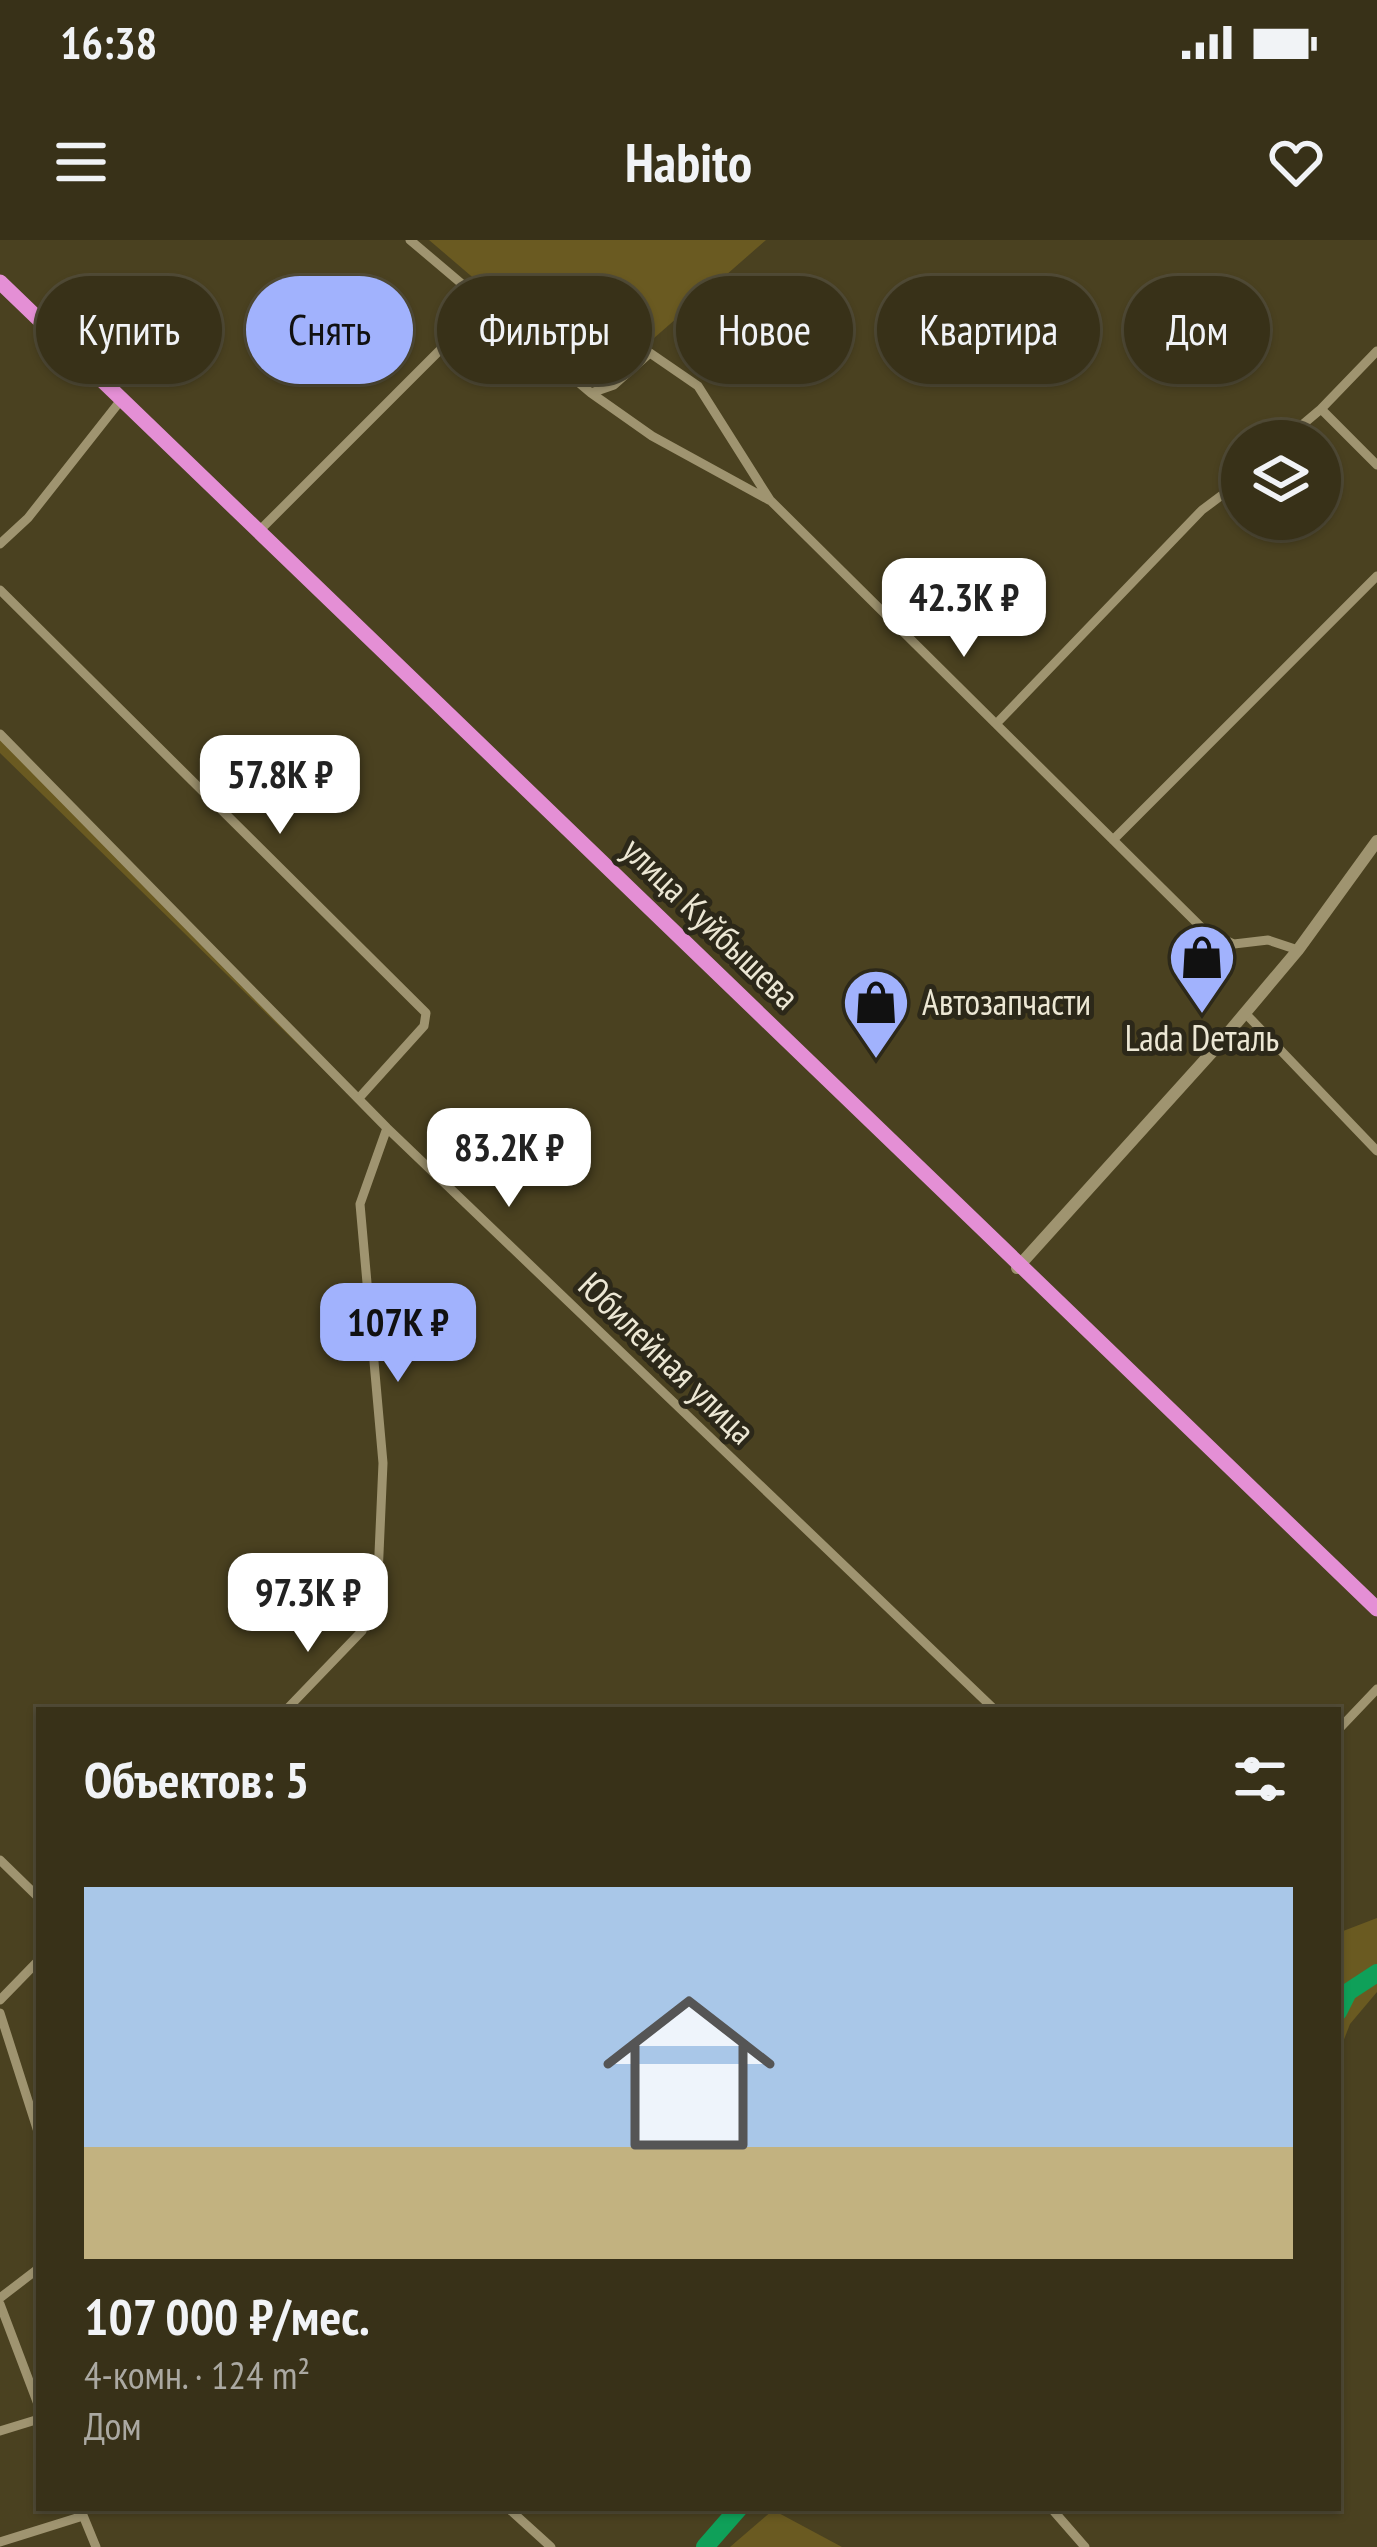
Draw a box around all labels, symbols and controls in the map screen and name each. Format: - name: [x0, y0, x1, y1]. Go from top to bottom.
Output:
- text: 16:38: [60, 13, 157, 71]
- text: Habito: [625, 127, 752, 197]
- icon: menu: [48, 129, 114, 195]
- icon: heart: [1263, 129, 1329, 195]
- chip: Купить: [36, 276, 222, 384]
- chip: Снять: [246, 276, 413, 384]
- chip: Фильтры: [437, 276, 652, 384]
- chip: Новое: [676, 276, 853, 384]
- chip: Квартира: [877, 276, 1100, 384]
- chip: Дом: [1124, 276, 1270, 384]
- map controls: [1221, 420, 1341, 540]
- button: layers: [1221, 420, 1341, 540]
- pin: 42.3K ₽: [853, 558, 1075, 660]
- text: 42.3K ₽: [909, 571, 1019, 622]
- pin: 57.8K ₽: [169, 735, 391, 837]
- text: 57.8K ₽: [227, 748, 333, 799]
- street label: улица Куйбышева: [613, 826, 810, 1019]
- shop icon: Lada Dеталь: [1167, 922, 1237, 1016]
- shop icon: Автозапчасти: [841, 967, 911, 1061]
- place label: Автозапчасти: [922, 978, 1091, 1025]
- place label: Lada Dеталь: [1125, 1014, 1279, 1061]
- pin: 83.2K ₽: [398, 1108, 620, 1210]
- text: 83.2K ₽: [454, 1121, 564, 1172]
- street label: Юбилейная улица: [569, 1262, 766, 1454]
- pin: 107K ₽: [300, 1283, 496, 1385]
- text: 107K ₽: [347, 1296, 449, 1347]
- pin: 97.3K ₽: [197, 1553, 419, 1655]
- text: 97.3K ₽: [255, 1566, 361, 1617]
- text: Объектов: 5: [84, 1746, 309, 1812]
- icon: filters: [1227, 1746, 1293, 1812]
- icon: home: [581, 1965, 797, 2181]
- text: 107 000 ₽/мес.: [84, 2283, 370, 2349]
- text: 4-комн. · 124 m²: [84, 2349, 310, 2400]
- text: Дом: [84, 2400, 142, 2451]

